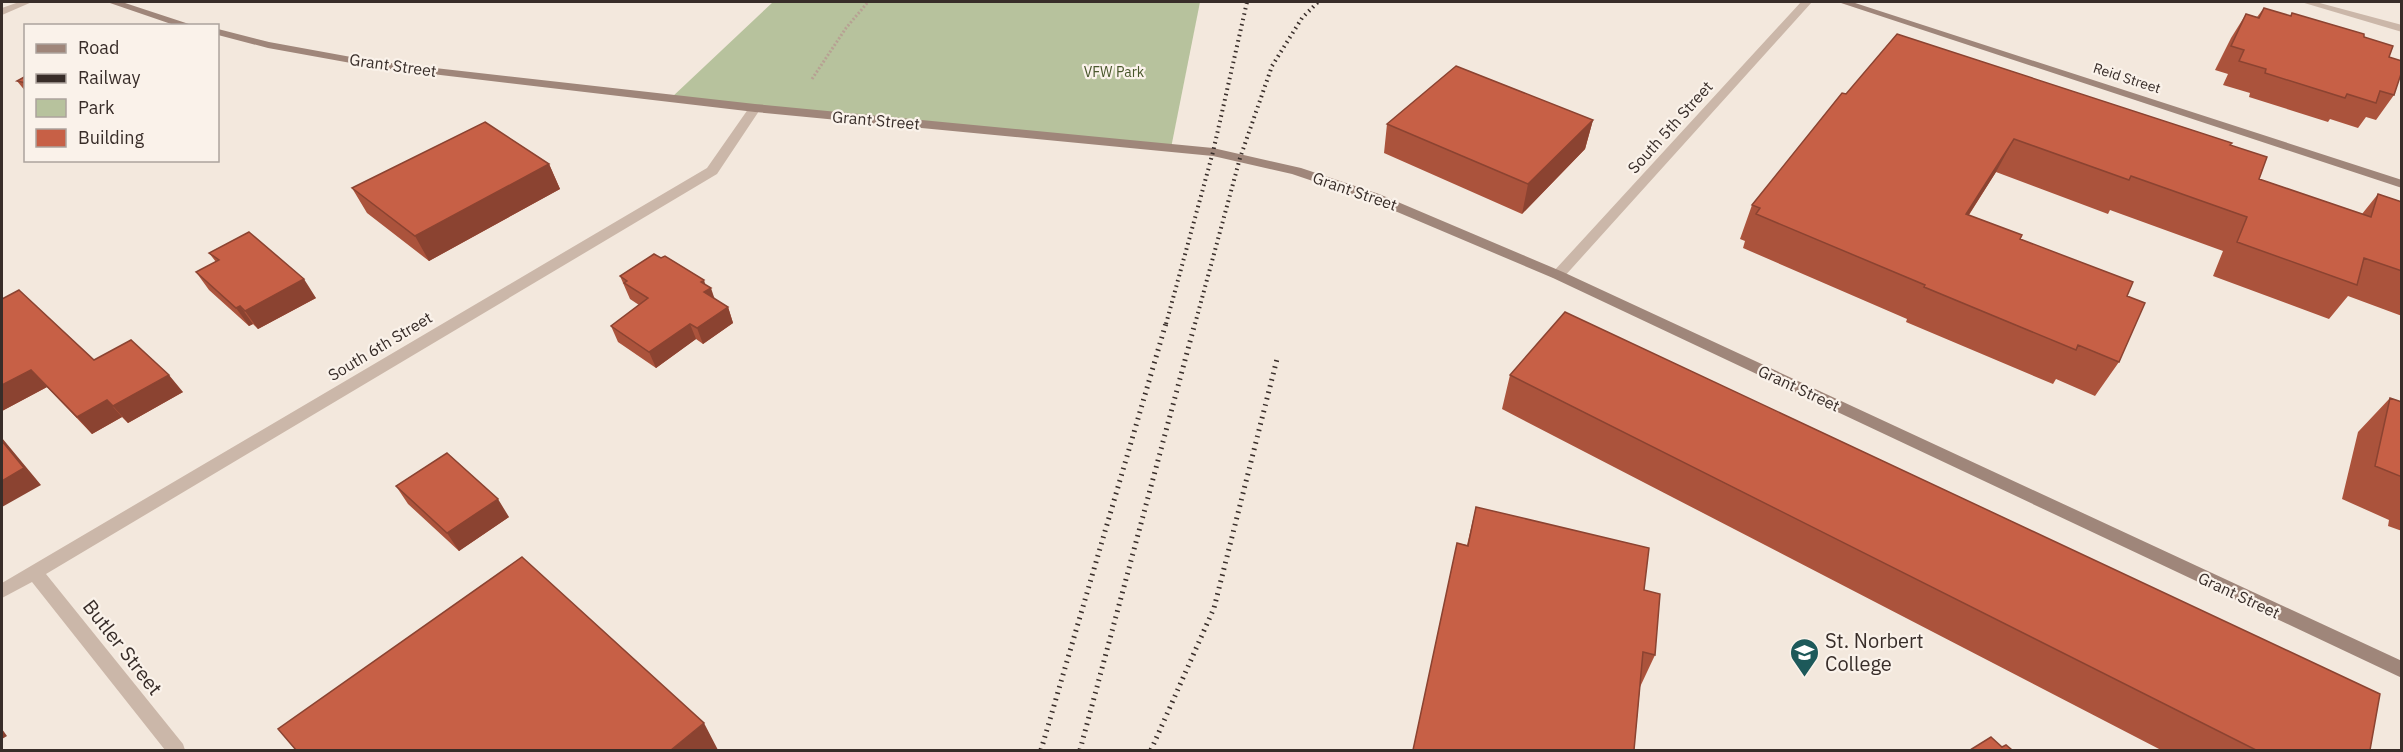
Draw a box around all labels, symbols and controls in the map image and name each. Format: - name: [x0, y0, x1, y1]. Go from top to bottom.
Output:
- legend: [24, 24, 219, 162]
- text: Road: [78, 36, 119, 59]
- street label: Grant Street: [348, 49, 438, 81]
- street label: Reid Street: [2091, 59, 2163, 97]
- park label: VFW Park: [1084, 63, 1145, 81]
- text: Railway: [78, 66, 140, 89]
- street label: South 5th Street: [1623, 77, 1717, 177]
- text: Park: [78, 96, 115, 119]
- street label: Grant Street: [831, 106, 921, 134]
- text: Building: [78, 126, 145, 149]
- street label: Grant Street: [1310, 167, 1400, 215]
- street label: South 6th Street: [324, 307, 436, 385]
- street label: Grant Street: [1755, 360, 1843, 416]
- street label: Grant Street: [2195, 567, 2283, 623]
- street label: Butler Street: [77, 593, 169, 701]
- place label: St. Norbert College: [1825, 627, 1924, 677]
- school or university icon: St. Norbert College: [1788, 636, 1820, 678]

